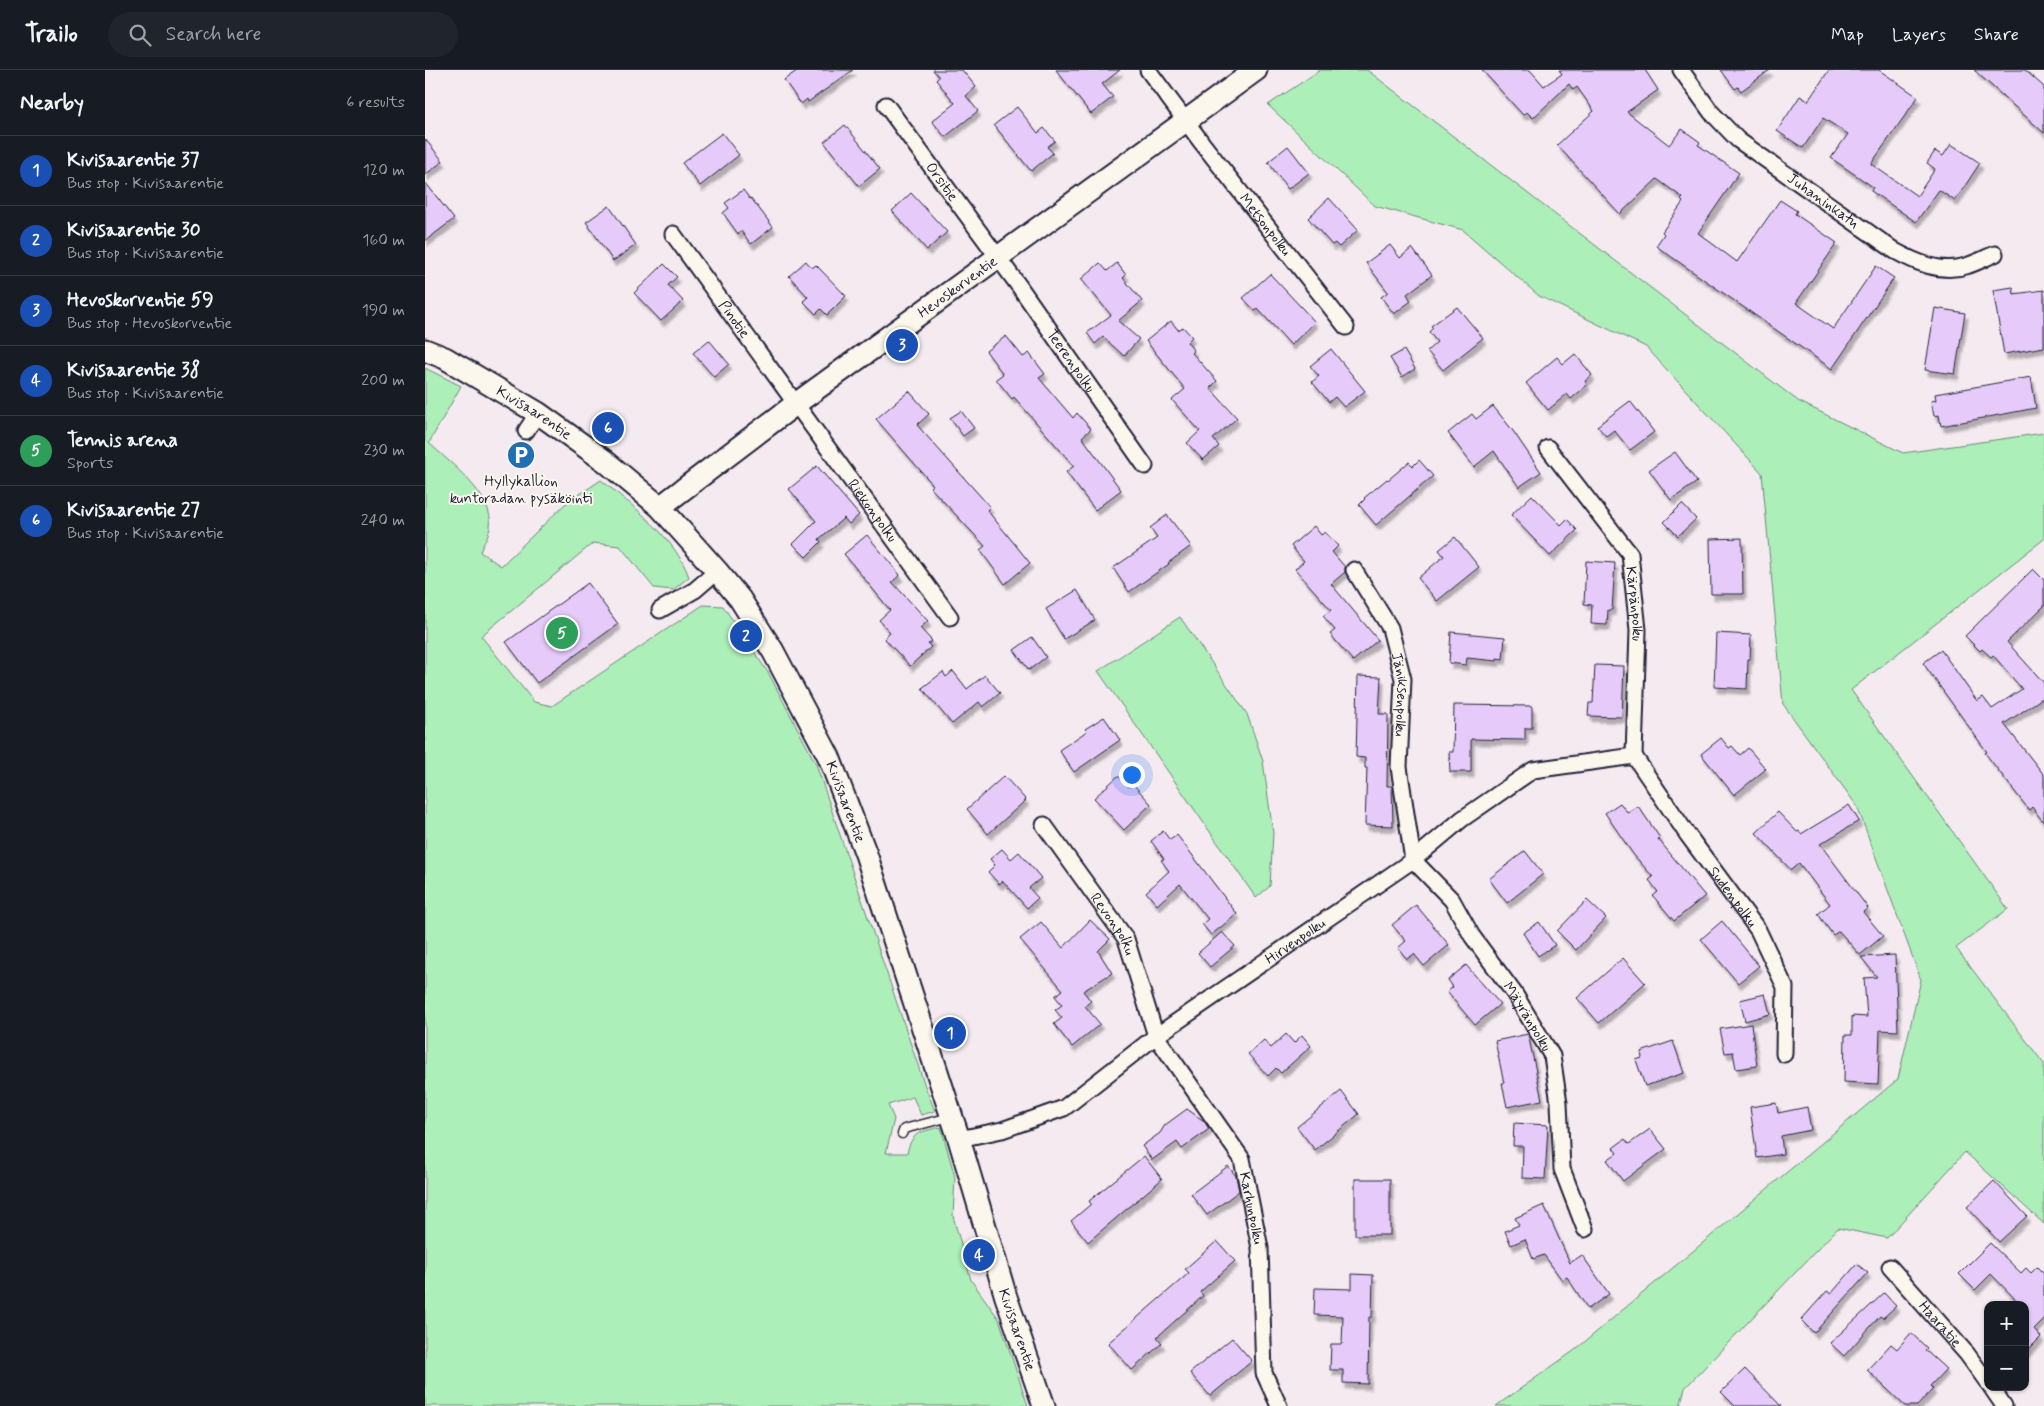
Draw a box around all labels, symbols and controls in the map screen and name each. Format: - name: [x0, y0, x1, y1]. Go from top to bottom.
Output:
- search box: [108, 12, 458, 57]
- text: Trailo: [25, 19, 78, 50]
- icon: search: [126, 21, 154, 49]
- text: Search here: [166, 22, 261, 47]
- text: Map: [1831, 23, 1864, 47]
- text: Layers: [1892, 23, 1946, 47]
- text: Share: [1974, 23, 2019, 47]
- text: Nearby: [20, 89, 84, 117]
- text: 6 results: [346, 92, 405, 113]
- text: Kivisaarentie 37: [67, 148, 199, 173]
- street label: Orsitie: [920, 159, 962, 206]
- text: 1: [32, 160, 40, 181]
- text: 120 m: [363, 160, 405, 181]
- street label: Juhaninkatu: [1783, 169, 1863, 234]
- text: Bus stop · Kivisaarentie: [67, 173, 224, 194]
- street label: Metsonpolku: [1234, 190, 1296, 260]
- text: Kivisaarentie 30: [67, 218, 201, 243]
- text: 2: [32, 230, 40, 251]
- text: 160 m: [362, 230, 405, 251]
- text: Bus stop · Kivisaarentie: [67, 243, 224, 264]
- street label: Hevoskorventie: [914, 252, 1002, 323]
- text: Hevoskorventie 59: [67, 288, 214, 313]
- street label: Pinotie: [713, 297, 754, 343]
- text: 3: [32, 300, 40, 321]
- text: 190 m: [362, 300, 405, 321]
- text: Bus stop · Hevoskorventie: [67, 313, 232, 334]
- pin: 3: [886, 326, 918, 364]
- street label: Teerenpolku: [1041, 326, 1100, 397]
- text: Kivisaarentie 38: [67, 358, 200, 383]
- text: 4: [31, 370, 41, 391]
- text: 200 m: [361, 370, 405, 391]
- street label: Kivisaarentie: [492, 382, 575, 445]
- text: Bus stop · Kivisaarentie: [67, 383, 224, 404]
- pin: 6: [592, 409, 624, 447]
- text: Tennis arena: [67, 428, 178, 453]
- text: 5: [31, 440, 41, 461]
- text: 230 m: [364, 440, 405, 461]
- parking icon: Hyllykallion kuntoradan pysäköinti: [506, 440, 536, 470]
- text: Sports: [67, 453, 113, 474]
- place label: Hyllykallion kuntoradan pysäköinti: [450, 472, 593, 509]
- street label: Riekonpolku: [842, 475, 902, 546]
- text: Kivisaarentie 27: [67, 498, 200, 523]
- text: 6: [32, 510, 40, 531]
- text: 240 m: [361, 510, 405, 531]
- text: Bus stop · Kivisaarentie: [67, 523, 224, 544]
- street label: Kärpänpolku: [1620, 565, 1647, 642]
- pin: 5: [546, 614, 578, 652]
- pin: 2: [730, 617, 762, 655]
- street label: Jäniksenpolku: [1386, 650, 1412, 737]
- street label: Kivisaarentie: [820, 758, 870, 846]
- your location: [1119, 762, 1145, 788]
- street label: Sudenpolku: [1703, 863, 1762, 932]
- street label: Revonpolku: [1085, 889, 1139, 958]
- street label: Hirvenpolku: [1261, 914, 1330, 969]
- street label: Mäyränpolku: [1498, 978, 1556, 1055]
- pin: 1: [934, 1014, 966, 1052]
- street label: Karhunpolku: [1234, 1170, 1268, 1246]
- pin: 4: [963, 1236, 995, 1274]
- street label: Kivisaarentie: [993, 1286, 1040, 1374]
- street label: Haaratie: [1914, 1297, 1966, 1352]
- map controls: [1984, 1301, 2029, 1391]
- button: +: [1984, 1301, 2029, 1346]
- button: −: [1984, 1346, 2029, 1391]

